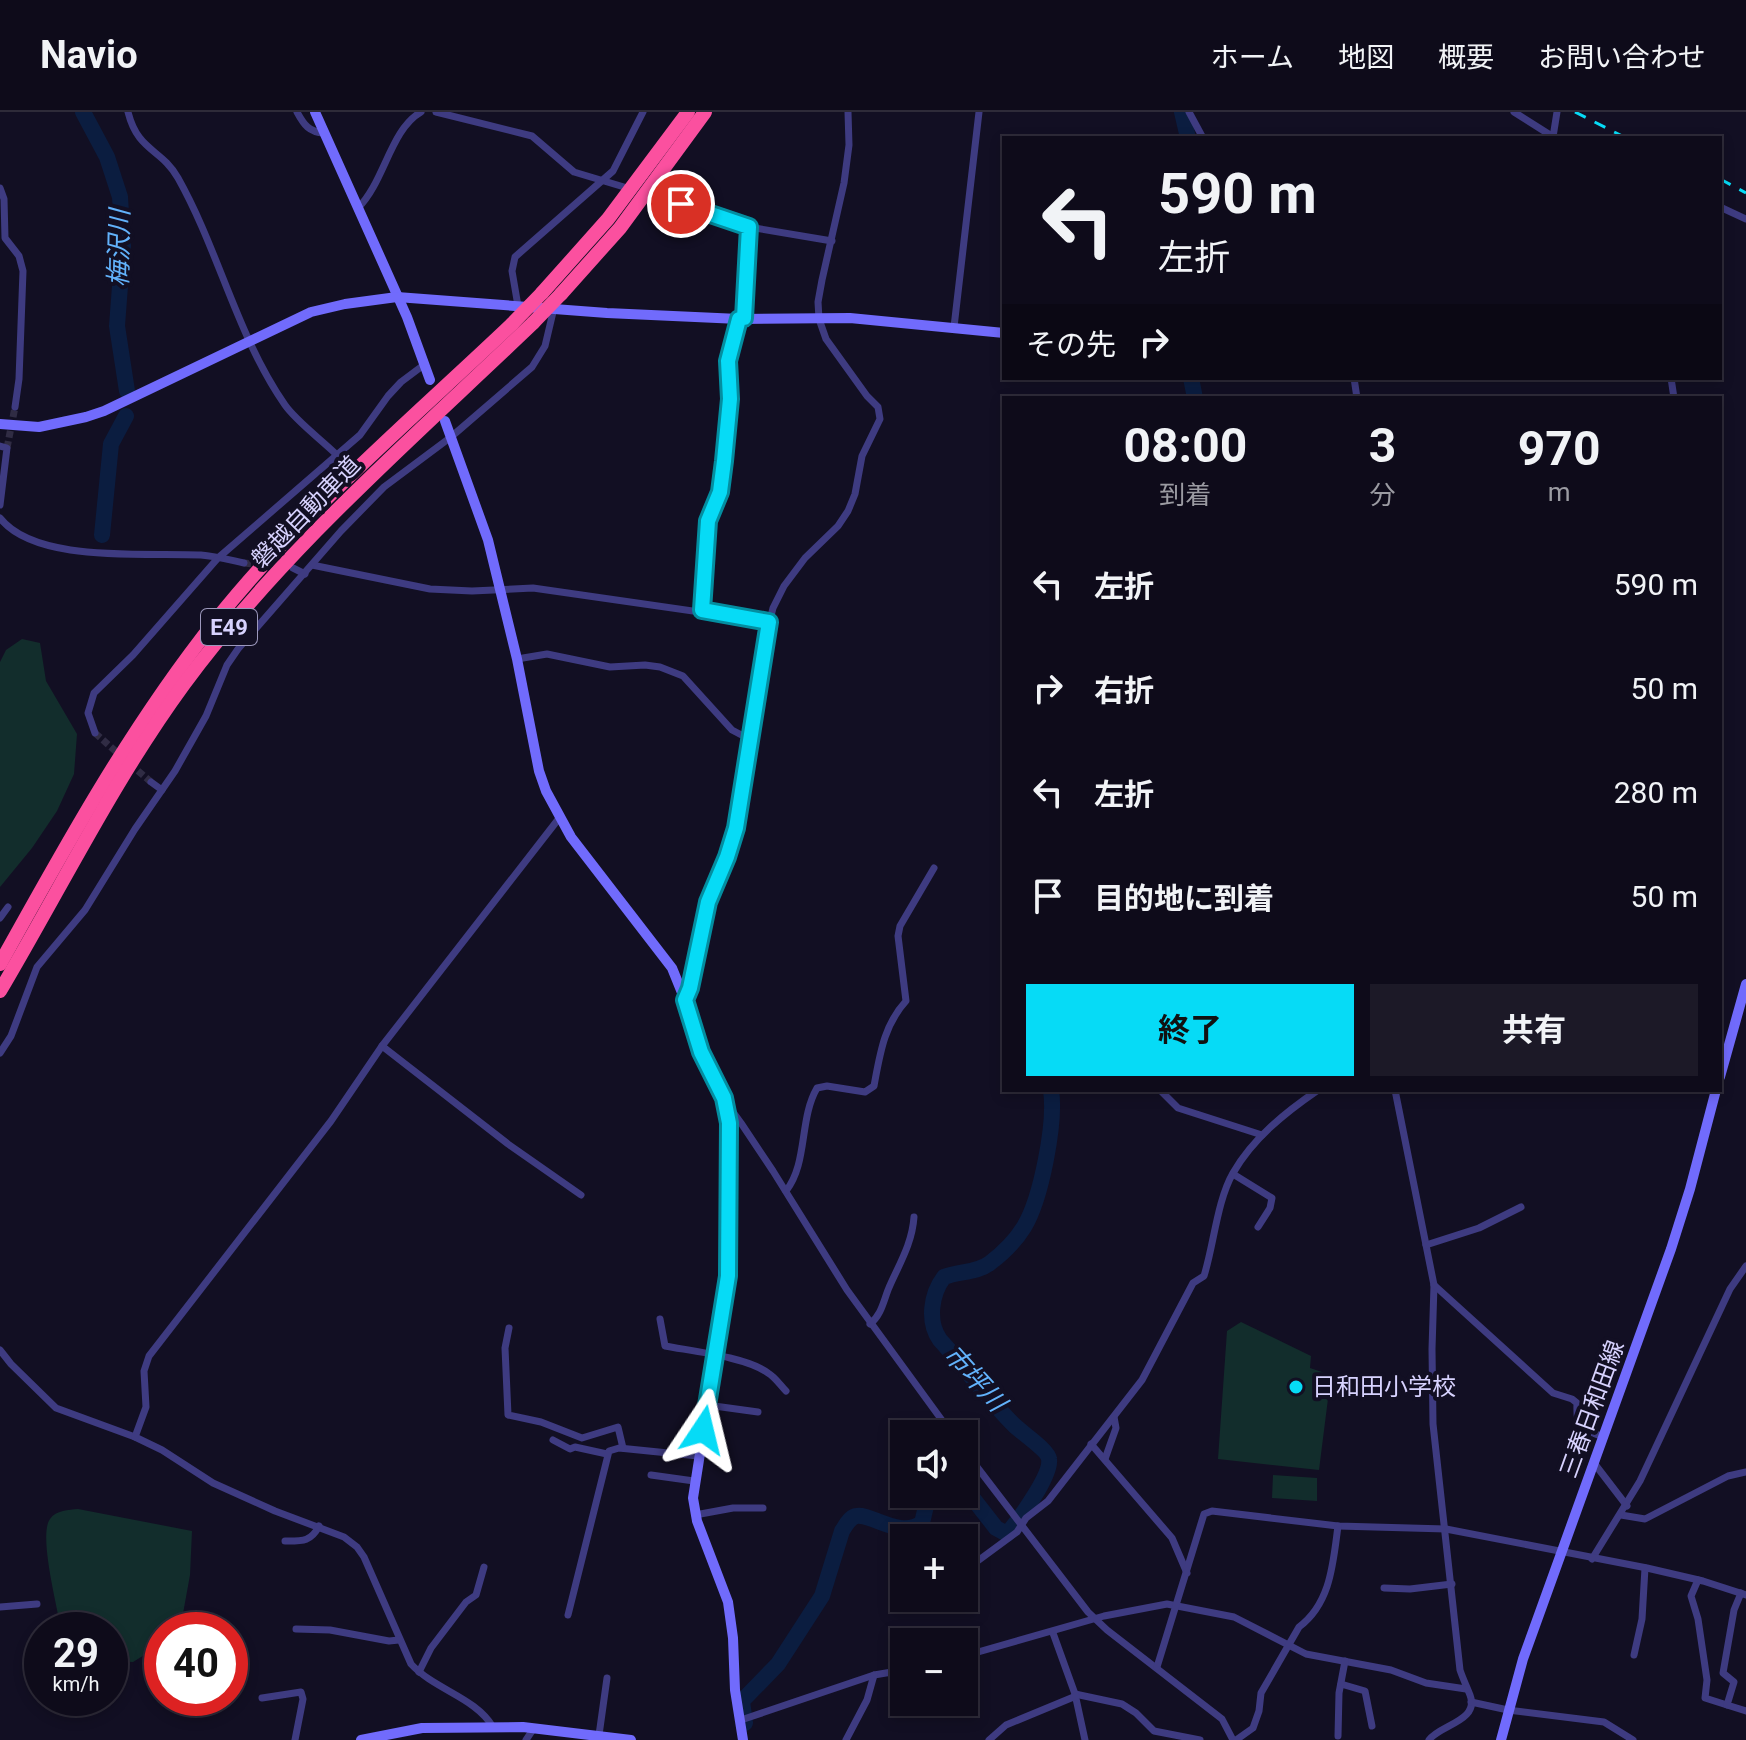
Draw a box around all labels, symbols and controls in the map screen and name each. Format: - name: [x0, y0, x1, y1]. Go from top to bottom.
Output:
- text: Navio: [40, 33, 138, 77]
- text: ホーム: [1211, 41, 1294, 74]
- text: 地図: [1338, 41, 1394, 74]
- text: 概要: [1438, 41, 1494, 74]
- text: お問い合わせ: [1538, 41, 1706, 74]
- text: 590 m: [1158, 161, 1317, 227]
- icon: left: [1026, 168, 1130, 272]
- pin: [647, 170, 715, 238]
- icon: arrive: [659, 182, 703, 226]
- water label: 梅沢川: [103, 206, 135, 287]
- text: 左折: [1158, 237, 1230, 279]
- icon: right: [1132, 320, 1176, 364]
- text: その先: [1026, 327, 1116, 362]
- text: 08:00: [1124, 417, 1247, 474]
- text: 3: [1369, 417, 1396, 474]
- text: 970: [1518, 420, 1600, 477]
- street label: 磐越自動車道: [246, 450, 366, 574]
- text: m: [1548, 477, 1571, 507]
- text: 到着: [1159, 480, 1211, 510]
- text: 分: [1370, 480, 1396, 510]
- icon: left: [1026, 562, 1070, 606]
- text: 590 m: [1614, 567, 1698, 602]
- text: 左折: [1094, 569, 1154, 604]
- road number: E49: [201, 609, 257, 645]
- icon: right: [1026, 666, 1070, 710]
- text: 50 m: [1631, 671, 1698, 706]
- text: 右折: [1094, 673, 1154, 708]
- icon: left: [1026, 770, 1070, 814]
- text: 280 m: [1614, 775, 1698, 810]
- text: 左折: [1094, 777, 1154, 812]
- icon: arrive: [1026, 874, 1070, 918]
- text: 50 m: [1631, 879, 1698, 914]
- text: 目的地に到着: [1094, 881, 1274, 916]
- button: 終了: [1026, 984, 1354, 1076]
- button: 共有: [1370, 984, 1698, 1076]
- street label: 三春日和田線: [1554, 1337, 1630, 1481]
- water label: 市坪川: [938, 1339, 1014, 1419]
- place label: 日和田小学校: [1312, 1373, 1456, 1401]
- marker: 日和田小学校: [1287, 1378, 1305, 1396]
- position arrow: [661, 1388, 745, 1472]
- map controls: [890, 1420, 978, 1716]
- button: sound: [890, 1420, 978, 1508]
- button: +: [890, 1524, 978, 1612]
- speed limit sign: 40: [144, 1612, 248, 1716]
- button: −: [890, 1628, 978, 1716]
- text: 29: [53, 1630, 99, 1677]
- text: km/h: [53, 1672, 99, 1696]

